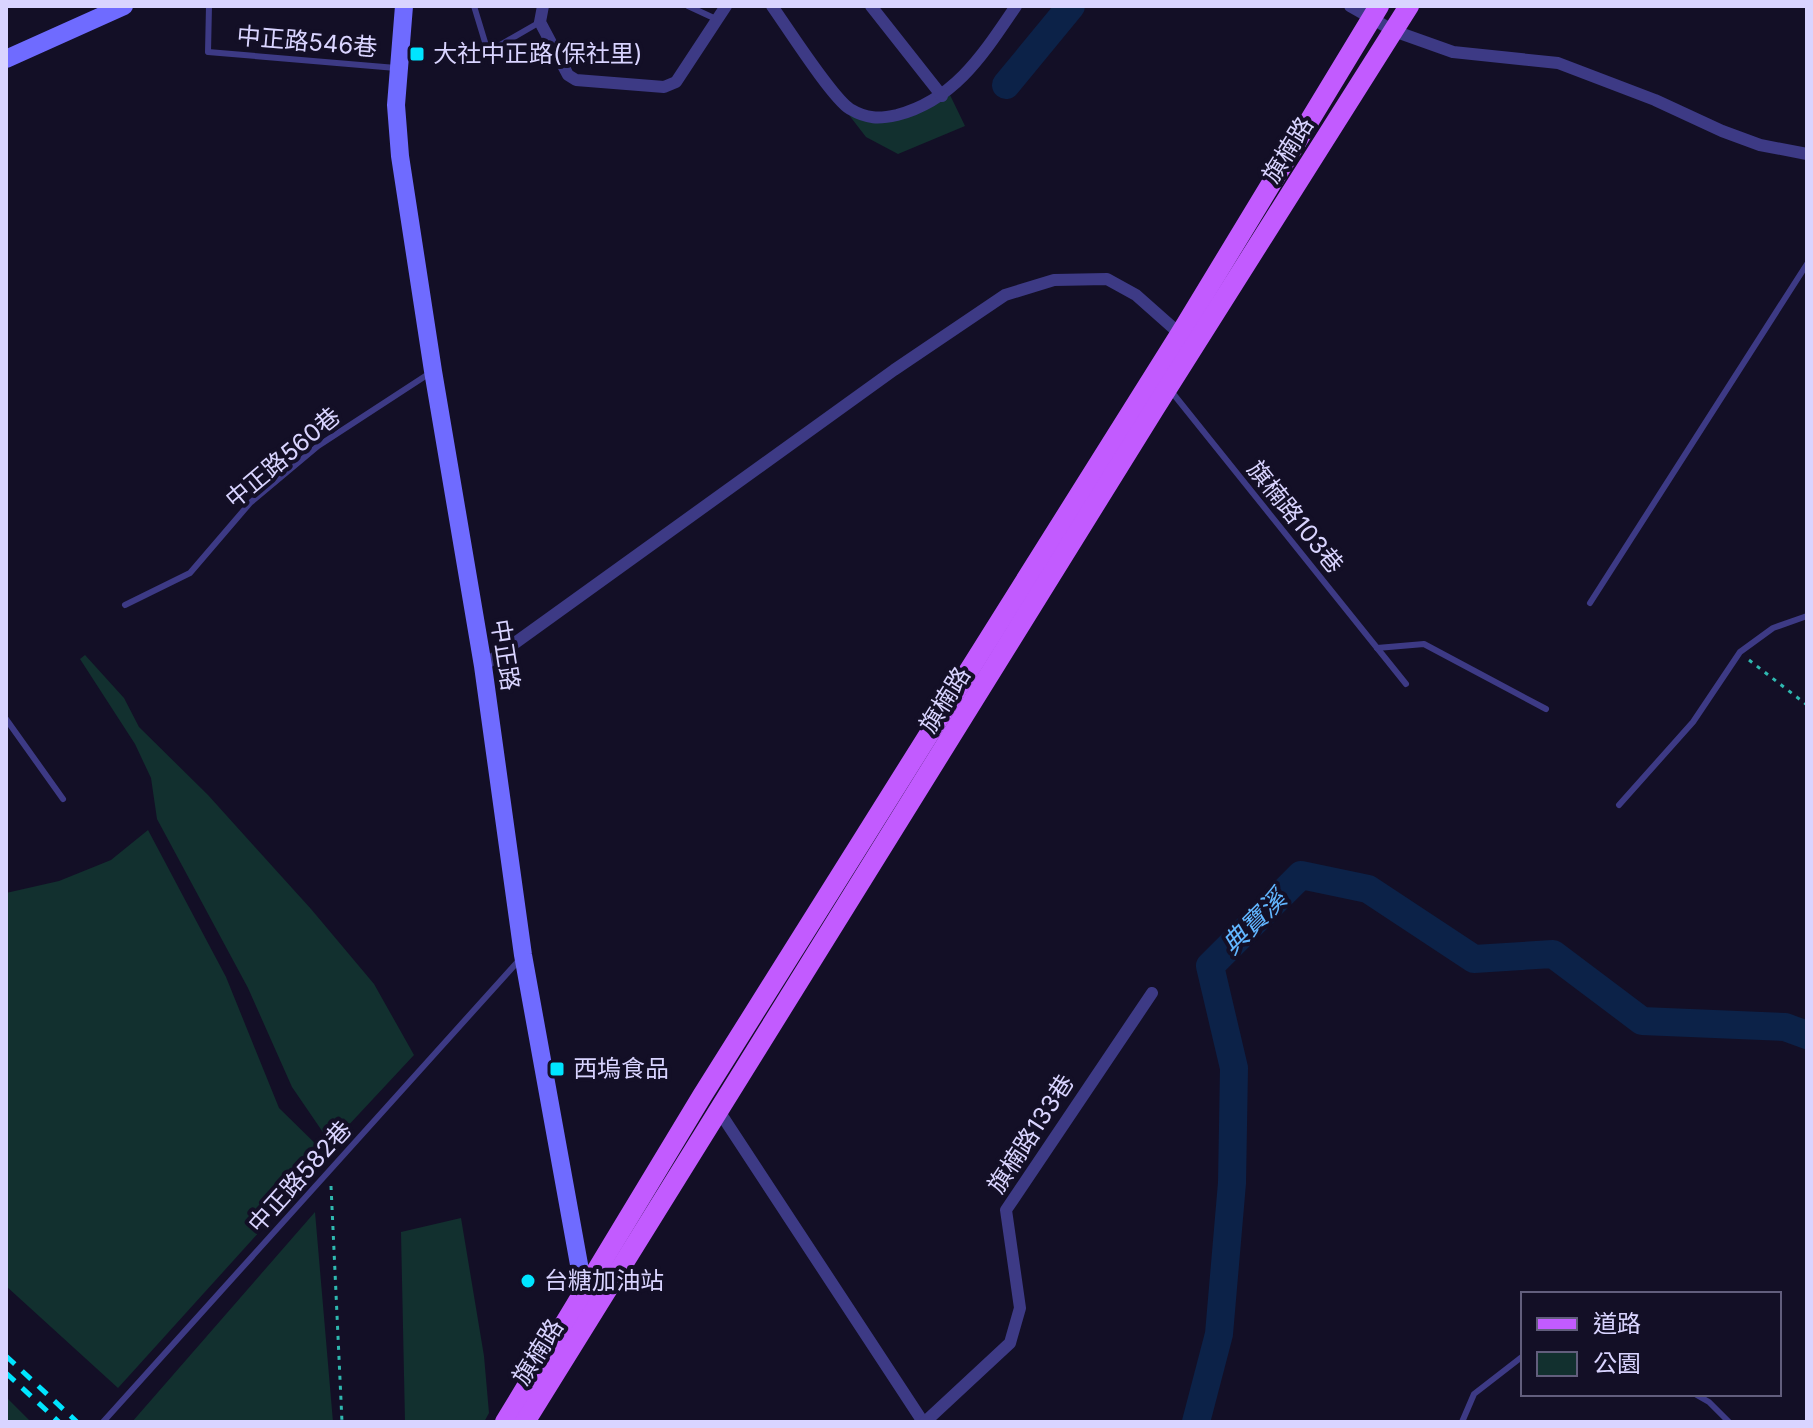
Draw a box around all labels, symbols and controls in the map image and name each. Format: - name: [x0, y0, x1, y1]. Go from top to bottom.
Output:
- street label: 中正路546巷: [236, 21, 379, 62]
- place label: 大社中正路(保社里): [433, 39, 643, 68]
- marker: 大社中正路(保社里): [408, 45, 426, 63]
- street label: 旗楠路: [1256, 112, 1319, 188]
- street label: 中正路560巷: [219, 401, 346, 514]
- street label: 旗楠路103巷: [1241, 455, 1349, 579]
- street label: 中正路: [486, 617, 525, 693]
- street label: 旗楠路: [913, 662, 976, 738]
- water label: 典寶溪: [1215, 880, 1295, 960]
- place label: 西塢食品: [573, 1054, 669, 1083]
- marker: 西塢食品: [548, 1060, 566, 1078]
- street label: 旗楠路133巷: [982, 1069, 1080, 1198]
- street label: 中正路582巷: [242, 1115, 357, 1238]
- place label: 台糖加油站: [544, 1266, 664, 1295]
- marker: 台糖加油站: [519, 1272, 537, 1290]
- legend: [1521, 1292, 1781, 1396]
- text: 道路: [1593, 1309, 1641, 1338]
- street label: 旗楠路: [506, 1314, 569, 1390]
- text: 公園: [1593, 1349, 1641, 1378]

